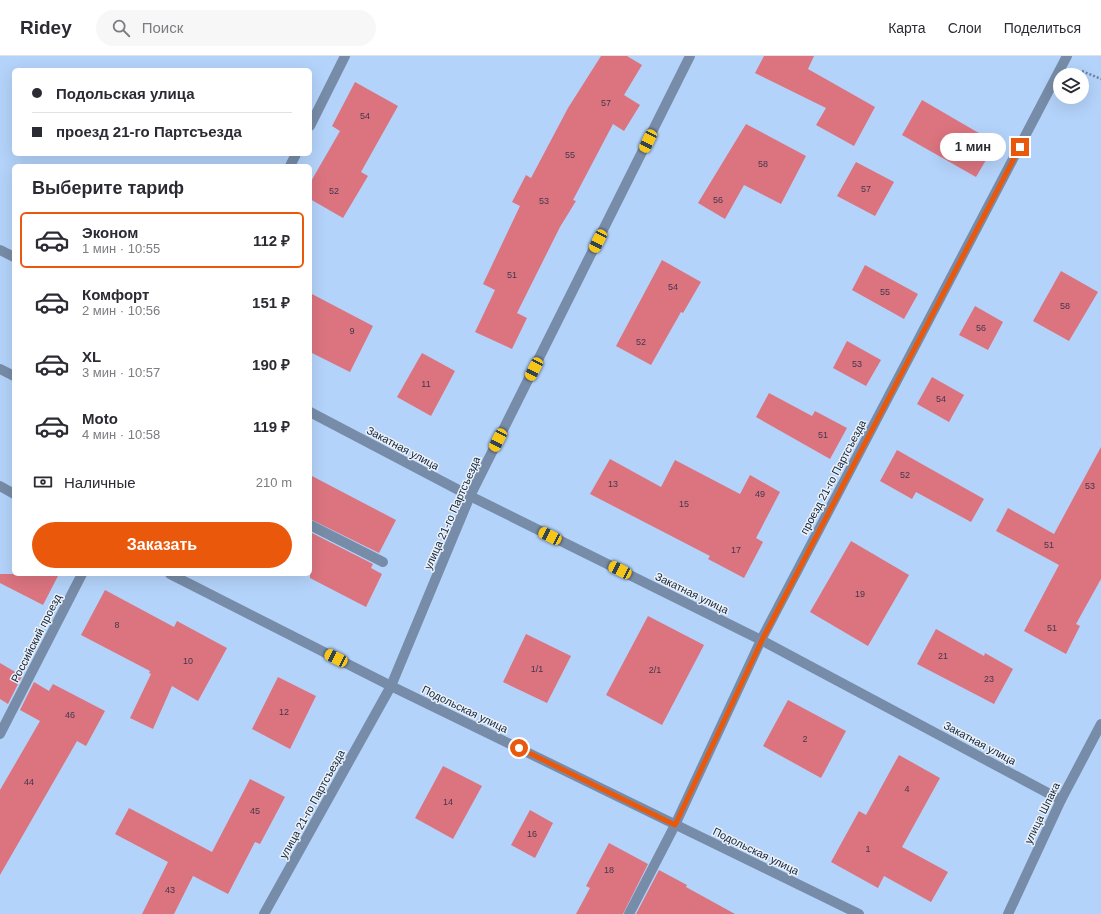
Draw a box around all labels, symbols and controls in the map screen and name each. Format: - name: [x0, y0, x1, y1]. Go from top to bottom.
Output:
- search box: [96, 10, 376, 46]
- text: Ridey: [20, 17, 72, 38]
- icon: search: [110, 17, 132, 39]
- text: Поиск: [142, 19, 183, 36]
- text: Карта: [888, 20, 926, 36]
- text: Слои: [948, 20, 982, 36]
- text: Поделиться: [1004, 20, 1081, 36]
- map controls: [1053, 68, 1089, 104]
- button: layers: [1053, 68, 1089, 104]
- text: Подольская улица: [56, 85, 195, 102]
- house number: 57: [601, 98, 611, 108]
- house number: 54: [360, 111, 370, 121]
- text: проезд 21-го Партсъезда: [56, 123, 242, 140]
- car: [637, 128, 659, 154]
- callout: 1 мин: [940, 133, 1006, 161]
- route end: [1011, 138, 1029, 156]
- text: 1 мин: [955, 139, 991, 154]
- house number: 55: [565, 150, 575, 160]
- house number: 58: [758, 159, 768, 169]
- text: Выберите тариф: [32, 178, 184, 198]
- house number: 57: [861, 184, 871, 194]
- house number: 52: [329, 186, 339, 196]
- house number: 56: [713, 195, 723, 205]
- house number: 53: [539, 196, 549, 206]
- icon: car: [34, 222, 70, 258]
- text: Эконом: [82, 224, 138, 241]
- car: [587, 228, 609, 254]
- text: 112 ₽: [253, 232, 290, 249]
- text: 1 мин · 10:55: [82, 241, 160, 256]
- house number: 51: [507, 270, 517, 280]
- house number: 54: [668, 282, 678, 292]
- icon: car: [34, 284, 70, 320]
- text: Комфорт: [82, 286, 149, 303]
- house number: 55: [880, 287, 890, 297]
- text: 151 ₽: [252, 294, 290, 311]
- house number: 58: [1060, 301, 1070, 311]
- text: 2 мин · 10:56: [82, 303, 160, 318]
- house number: 56: [976, 323, 986, 333]
- house number: 9: [349, 326, 355, 336]
- house number: 52: [636, 337, 646, 347]
- icon: car: [34, 346, 70, 382]
- text: XL: [82, 348, 101, 365]
- text: 190 ₽: [252, 356, 290, 373]
- car: [523, 356, 545, 382]
- house number: 53: [852, 359, 862, 369]
- text: 3 мин · 10:57: [82, 365, 160, 380]
- house number: 11: [421, 379, 431, 389]
- house number: 54: [936, 394, 946, 404]
- icon: car: [34, 408, 70, 444]
- text: Moto: [82, 410, 118, 427]
- street label: проезд 21-го Партсъезда: [798, 417, 869, 536]
- text: 119 ₽: [253, 418, 290, 435]
- street label: Закатная улица: [365, 424, 442, 473]
- text: 4 мин · 10:58: [82, 427, 160, 442]
- car: [487, 427, 509, 453]
- house number: 51: [818, 430, 828, 440]
- street label: улица 21-го Партсъезда: [422, 454, 483, 571]
- house number: 52: [900, 470, 910, 480]
- icon: cash: [32, 471, 54, 493]
- text: Наличные: [64, 474, 136, 491]
- text: 210 m: [256, 475, 292, 490]
- house number: 13: [608, 479, 618, 489]
- house number: 53: [1085, 481, 1095, 491]
- house number: 49: [755, 489, 765, 499]
- house number: 15: [679, 499, 689, 509]
- button: Заказать: [32, 522, 292, 568]
- car: [537, 525, 563, 547]
- house number: 51: [1044, 540, 1054, 550]
- house number: 17: [731, 545, 741, 555]
- car: [607, 559, 633, 581]
- street label: Закатная улица: [653, 570, 731, 616]
- house number: 19: [855, 589, 865, 599]
- street label: Российский проезд: [9, 591, 64, 684]
- house number: 8: [114, 620, 120, 630]
- house number: 51: [1047, 623, 1057, 633]
- car: [323, 647, 349, 669]
- house number: 21: [938, 651, 948, 661]
- house number: 10: [183, 656, 193, 666]
- house number: 1/1: [531, 664, 543, 674]
- house number: 2/1: [649, 665, 661, 675]
- house number: 23: [984, 674, 994, 684]
- street label: Подольская улица: [420, 683, 511, 735]
- house number: 12: [279, 707, 289, 717]
- house number: 46: [65, 710, 75, 720]
- street label: Закатная улица: [942, 719, 1019, 768]
- house number: 2: [802, 734, 808, 744]
- route start: [510, 739, 528, 757]
- street label: улица 21-го Партсъезда: [277, 747, 347, 860]
- house number: 44: [24, 777, 34, 787]
- street label: улица Шпака: [1022, 780, 1062, 846]
- house number: 4: [904, 784, 910, 794]
- house number: 14: [443, 797, 453, 807]
- house number: 45: [250, 806, 260, 816]
- street label: Подольская улица: [711, 825, 802, 877]
- house number: 16: [527, 829, 537, 839]
- house number: 1: [865, 844, 871, 854]
- house number: 18: [604, 865, 614, 875]
- house number: 43: [165, 885, 175, 895]

